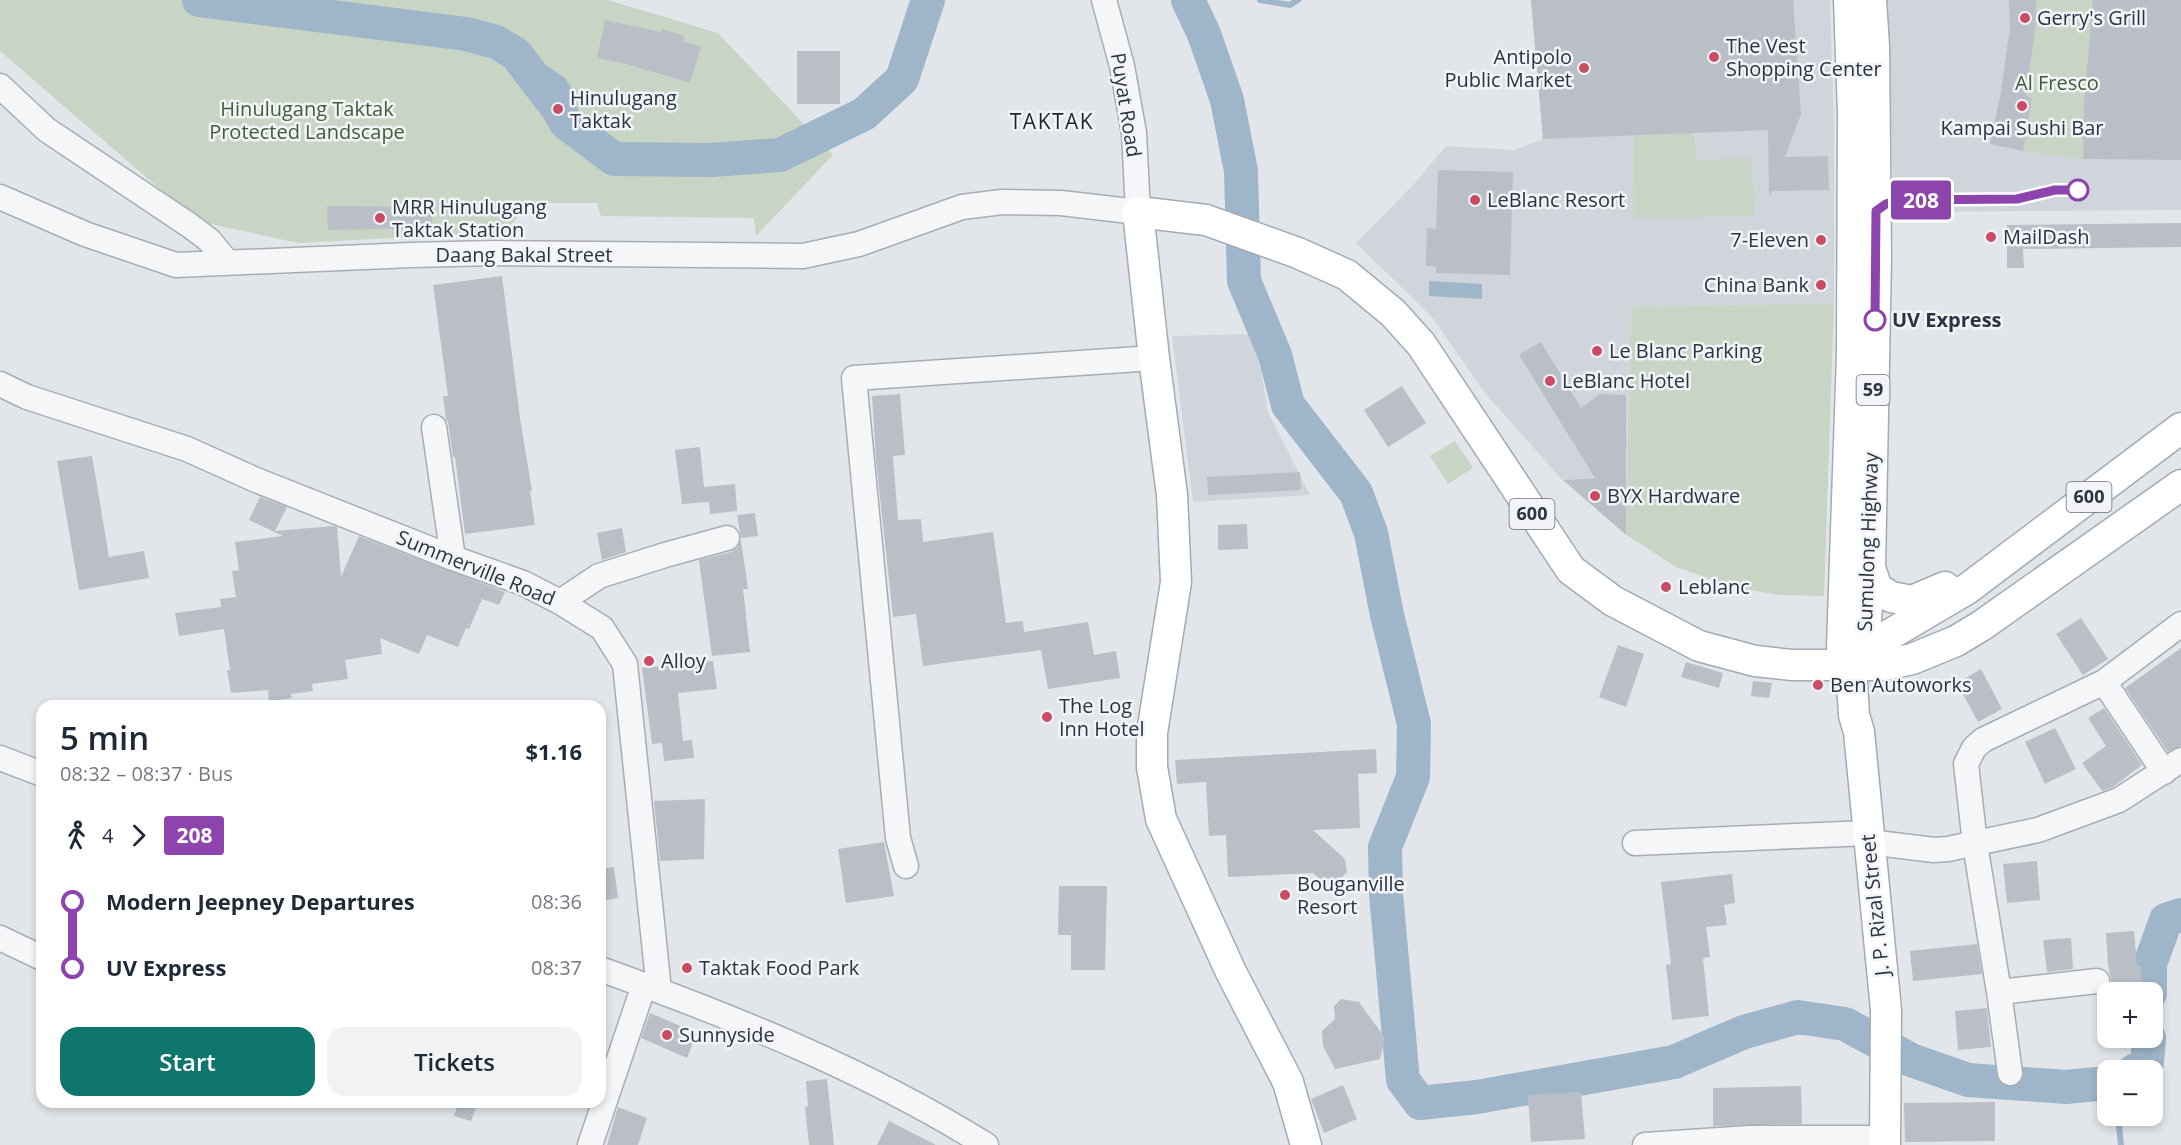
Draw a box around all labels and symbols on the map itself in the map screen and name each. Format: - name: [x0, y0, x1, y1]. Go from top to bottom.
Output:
- place label: Gerry's Grill: [2037, 4, 2146, 31]
- marker: Gerry's Grill: [2018, 11, 2032, 25]
- place label: The Vest Shopping Center: [1726, 32, 1882, 82]
- place label: Antipolo Public Market: [1444, 43, 1572, 93]
- marker: The Vest Shopping Center: [1707, 50, 1721, 64]
- street label: Puyat Road: [1105, 51, 1148, 159]
- marker: Antipolo Public Market: [1577, 61, 1591, 75]
- park label: Al Fresco: [2015, 69, 2099, 96]
- place label: Hinulugang Taktak: [570, 84, 677, 134]
- park label: Hinulugang Taktak Protected Landscape: [209, 95, 405, 145]
- marker: Kampai Sushi Bar: [2015, 99, 2029, 113]
- marker: Hinulugang Taktak: [551, 102, 565, 116]
- district label: TAKTAK: [1010, 107, 1094, 135]
- place label: Kampai Sushi Bar: [1941, 114, 2103, 141]
- unlabelled marker: [2067, 179, 2089, 201]
- line badge: 208: [1886, 180, 1956, 220]
- place label: LeBlanc Resort: [1487, 186, 1625, 213]
- place label: MRR Hinulugang Taktak Station: [392, 193, 547, 243]
- marker: LeBlanc Resort: [1468, 193, 1482, 207]
- marker: MRR Hinulugang Taktak Station: [373, 211, 387, 225]
- place label: MailDash: [2003, 223, 2090, 250]
- place label: 7-Eleven: [1730, 226, 1809, 253]
- marker: MailDash: [1984, 230, 1998, 244]
- marker: 7-Eleven: [1814, 233, 1828, 247]
- street label: Daang Bakal Street: [436, 241, 612, 268]
- place label: China Bank: [1704, 271, 1809, 298]
- marker: China Bank: [1814, 278, 1828, 292]
- place label: UV Express: [1892, 306, 2002, 333]
- marker: UV Express: [1864, 309, 1886, 331]
- place label: Le Blanc Parking: [1609, 337, 1762, 364]
- marker: Le Blanc Parking: [1590, 344, 1604, 358]
- place label: LeBlanc Hotel: [1562, 367, 1690, 394]
- marker: LeBlanc Hotel: [1543, 374, 1557, 388]
- road number: 59: [1856, 375, 1890, 405]
- street label: Sumulong Highway: [1851, 451, 1884, 632]
- place label: BYX Hardware: [1607, 482, 1740, 509]
- road number: 600: [2066, 482, 2112, 512]
- marker: BYX Hardware: [1588, 489, 1602, 503]
- road number: 600: [1510, 499, 1555, 529]
- street label: Summerville Road: [393, 523, 560, 612]
- place label: Leblanc: [1678, 573, 1750, 600]
- marker: Leblanc: [1659, 580, 1673, 594]
- place label: Alloy: [661, 647, 707, 674]
- marker: Alloy: [642, 654, 656, 668]
- place label: Ben Autoworks: [1830, 671, 1971, 698]
- marker: Ben Autoworks: [1811, 678, 1825, 692]
- place label: The Log Inn Hotel: [1059, 692, 1145, 742]
- marker: The Log Inn Hotel: [1040, 710, 1054, 724]
- street label: J. P. Rizal Street: [1854, 833, 1896, 979]
- place label: Bouganville Resort: [1297, 870, 1405, 920]
- marker: Bouganville Resort: [1278, 888, 1292, 902]
- place label: Taktak Food Park: [699, 954, 860, 981]
- marker: Taktak Food Park: [680, 961, 694, 975]
- place label: Sunnyside: [679, 1021, 775, 1048]
- marker: Sunnyside: [660, 1028, 674, 1042]

